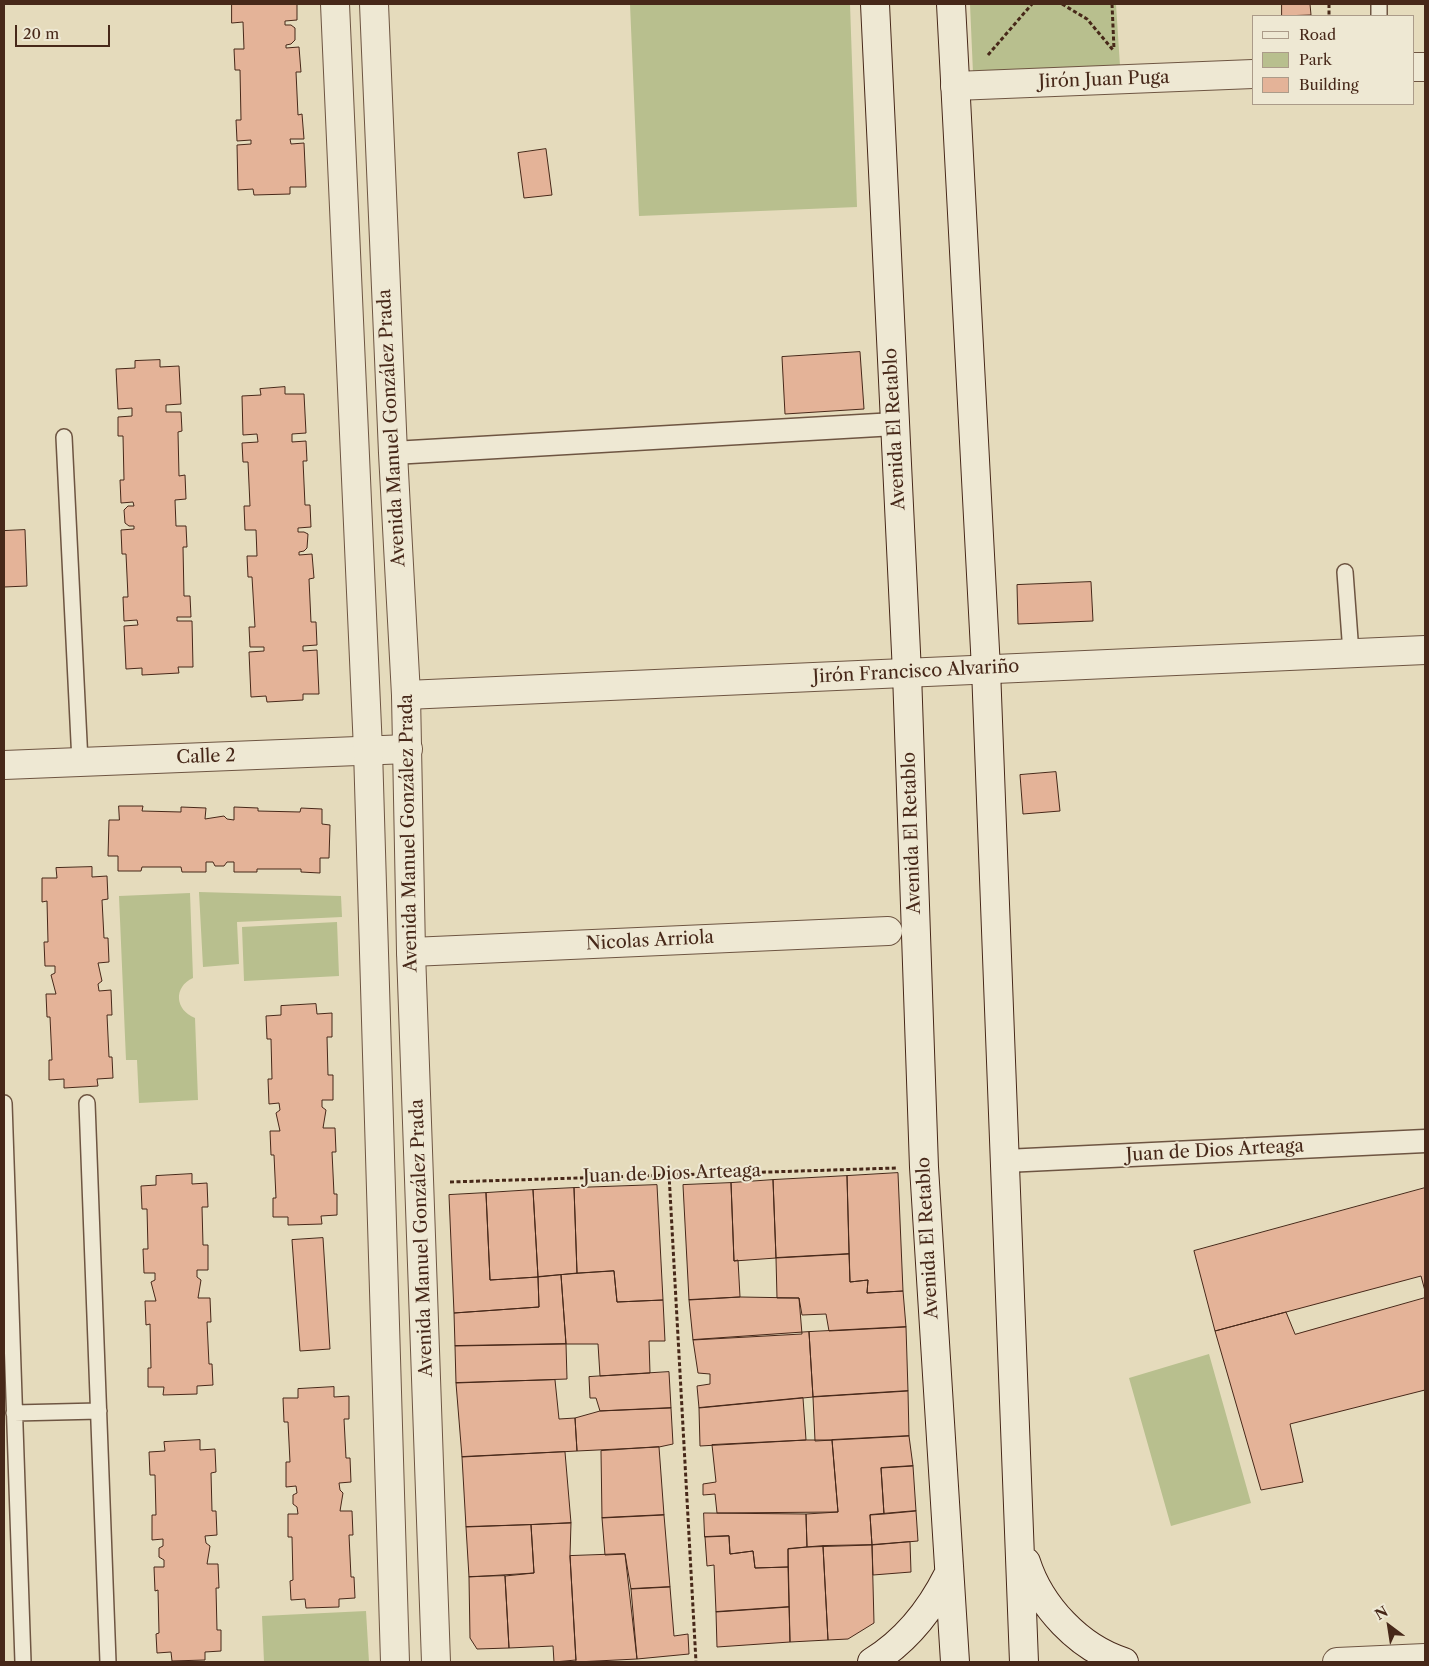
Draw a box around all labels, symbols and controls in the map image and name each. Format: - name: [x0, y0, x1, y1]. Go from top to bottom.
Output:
- scale bar: [18, 15, 112, 47]
- legend: [1252, 15, 1414, 105]
- text: 20 m: [23, 24, 59, 43]
- text: Road: [1299, 25, 1336, 44]
- text: Park: [1299, 50, 1332, 69]
- street label: Jirón Juan Puga: [1038, 67, 1170, 93]
- text: Building: [1299, 75, 1359, 94]
- street label: Avenida Manuel González Prada: [374, 289, 410, 567]
- street label: Avenida El Retablo: [880, 347, 910, 511]
- street label: Jirón Francisco Alvariño: [812, 656, 1020, 688]
- street label: Avenida Manuel González Prada: [396, 694, 422, 972]
- street label: Calle 2: [176, 745, 236, 769]
- street label: Avenida El Retablo: [898, 751, 926, 915]
- street label: Nicolas Arriola: [586, 927, 714, 955]
- street label: Avenida Manuel González Prada: [406, 1099, 438, 1377]
- street label: Juan de Dios Arteaga: [1125, 1136, 1305, 1166]
- street label: Avenida El Retablo: [913, 1156, 943, 1320]
- street label: Juan de Dios Arteaga: [583, 1160, 761, 1188]
- north arrow: [1364, 1601, 1414, 1651]
- text: N: [1371, 1602, 1391, 1624]

